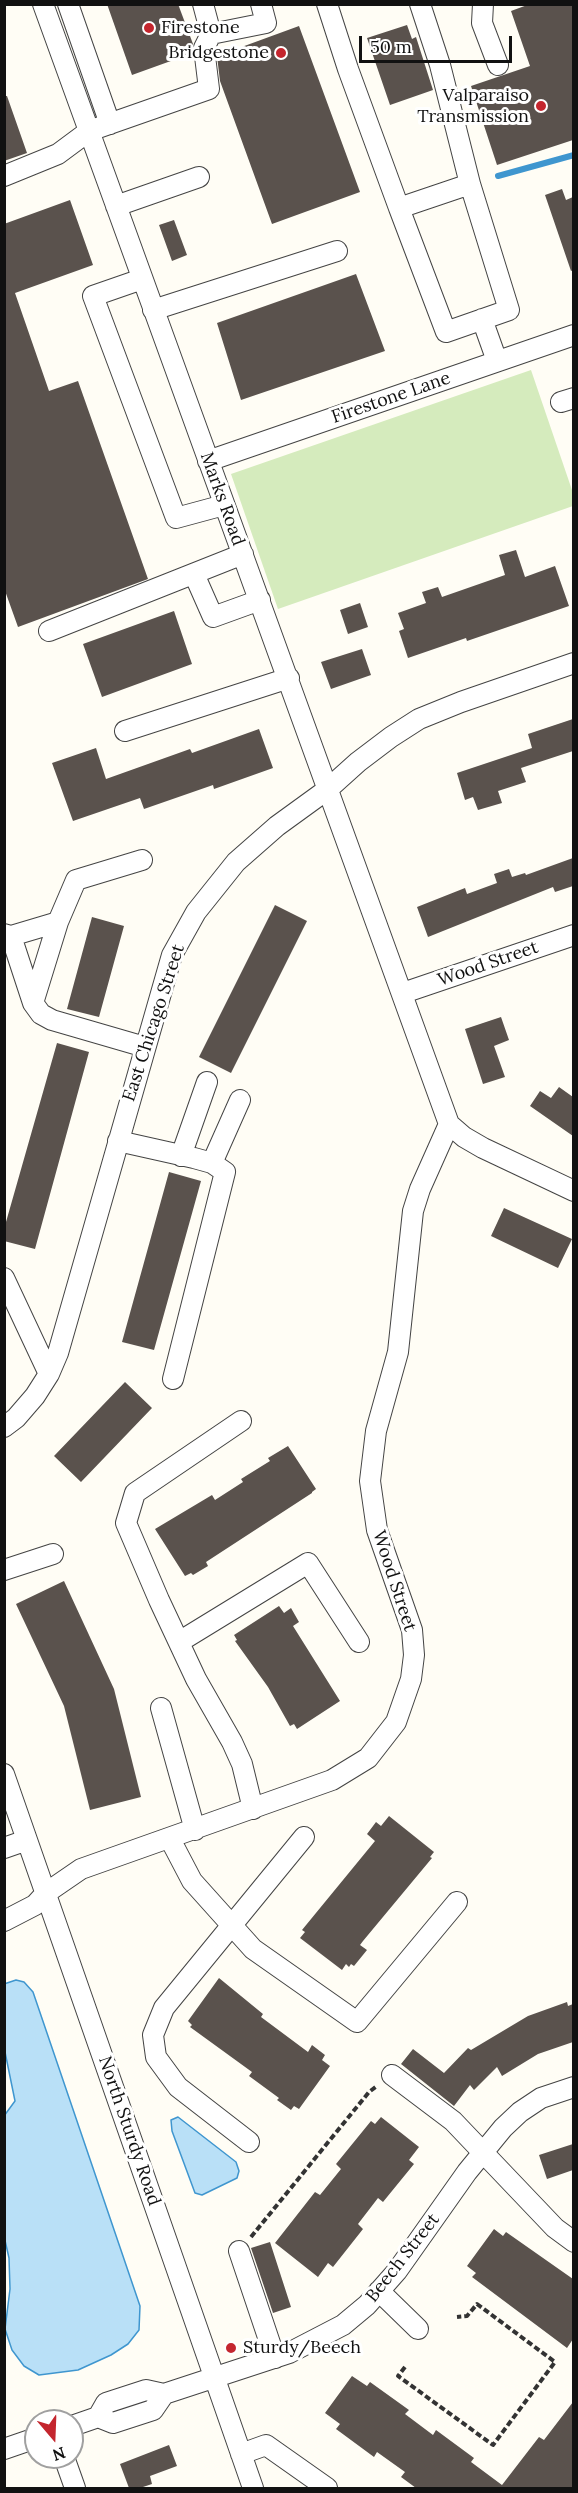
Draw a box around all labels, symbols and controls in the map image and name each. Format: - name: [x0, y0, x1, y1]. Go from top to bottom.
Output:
- place label: Firestone: [161, 17, 240, 39]
- marker: Firestone: [142, 21, 156, 35]
- scale bar: [362, 24, 515, 62]
- text: 50 m: [370, 35, 412, 58]
- place label: Bridgestone: [168, 42, 269, 64]
- marker: Bridgestone: [274, 46, 288, 60]
- place label: Valparaiso Transmission: [417, 85, 529, 128]
- marker: Valparaiso Transmission: [534, 99, 548, 113]
- street label: Firestone Lane: [329, 368, 453, 428]
- street label: Marks Road: [195, 449, 249, 549]
- street label: Wood Street: [435, 937, 541, 991]
- street label: East Chicago Street: [118, 942, 190, 1104]
- street label: Wood Street: [368, 1528, 420, 1634]
- street label: North Sturdy Road: [93, 2053, 165, 2209]
- street label: Beech Street: [362, 2209, 444, 2307]
- place label: Sturdy/Beech: [243, 2337, 361, 2359]
- marker: Sturdy/Beech: [224, 2341, 238, 2355]
- north arrow: [24, 2409, 84, 2469]
- text: N: [50, 2443, 68, 2466]

